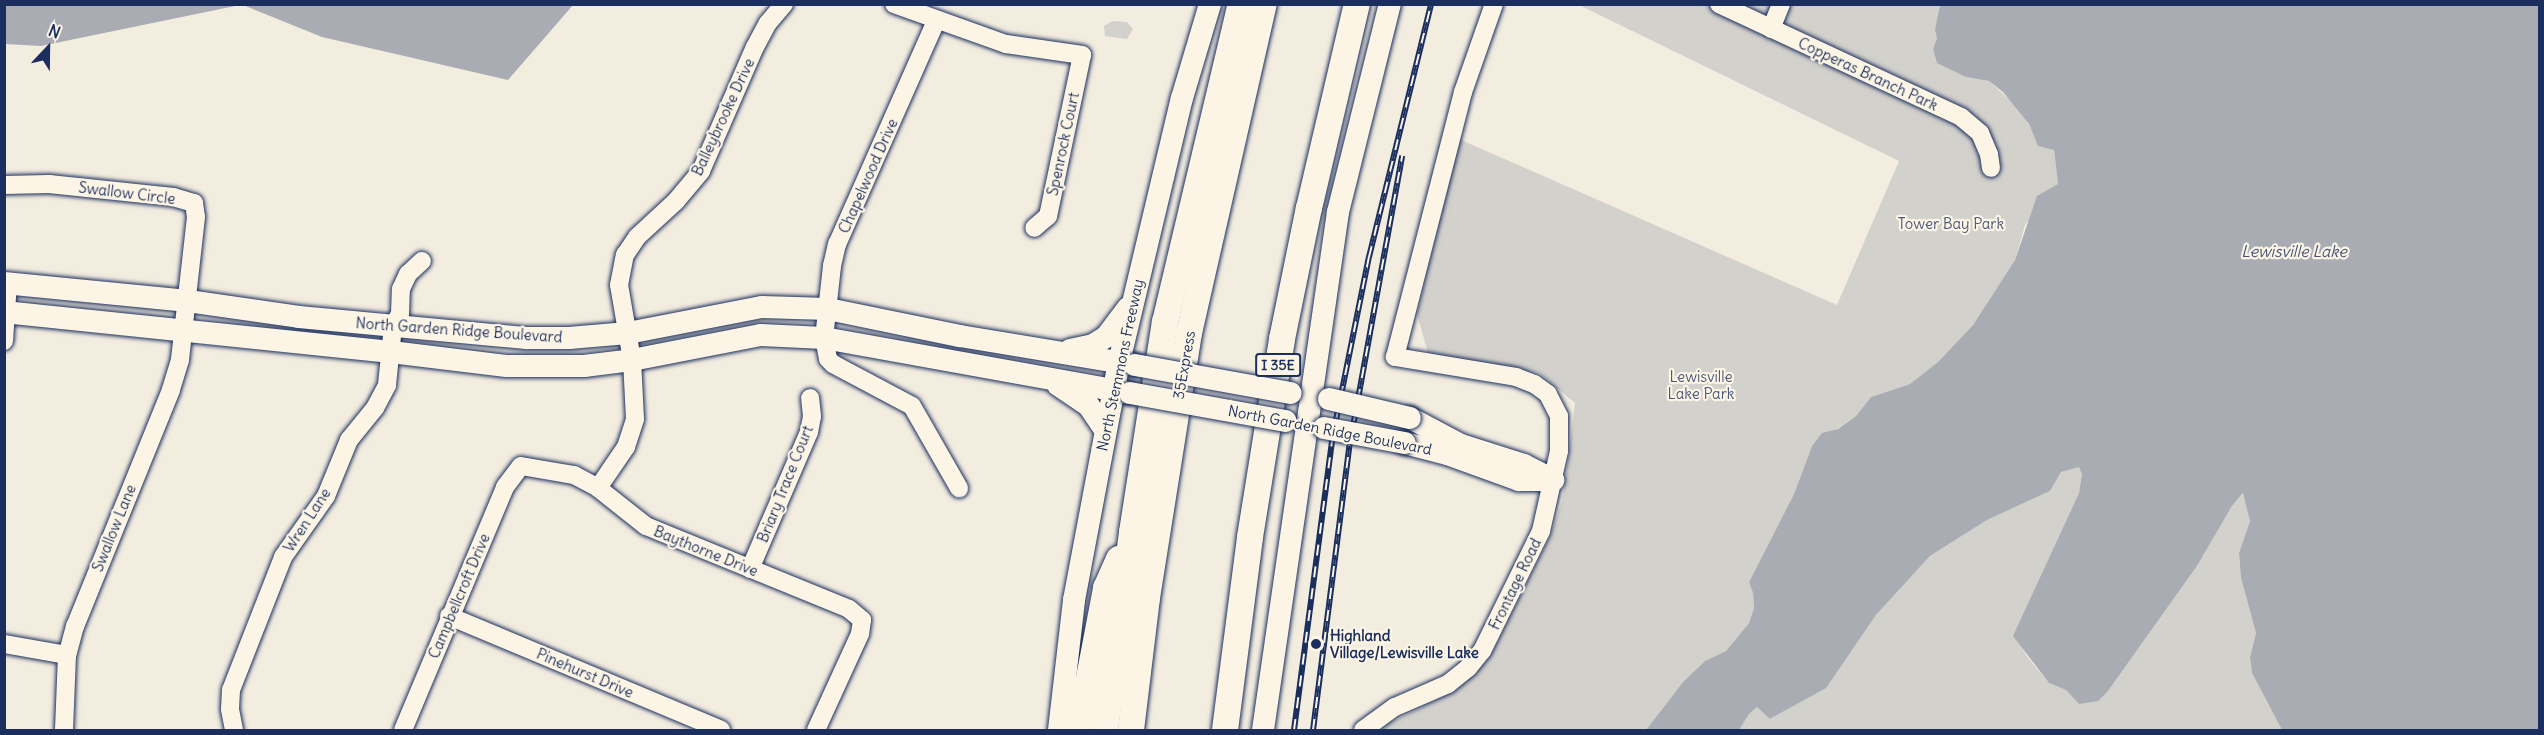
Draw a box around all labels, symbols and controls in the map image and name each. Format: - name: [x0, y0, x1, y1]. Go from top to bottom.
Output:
- north arrow: [18, 18, 78, 78]
- text: N: [46, 20, 64, 43]
- street label: Copperas Branch Park: [1795, 34, 1941, 114]
- street label: Balleybrooke Drive: [688, 55, 758, 179]
- street label: Spenrock Court: [1043, 91, 1083, 197]
- street label: Chapelwood Drive: [835, 116, 901, 236]
- street label: Swallow Circle: [78, 178, 176, 208]
- park label: Tower Bay Park: [1898, 215, 2004, 233]
- water label: Lewisville Lake: [2241, 241, 2347, 261]
- street label: North Stemmons Freeway: [1093, 277, 1147, 453]
- street label: North Garden Ridge Boulevard: [355, 314, 563, 346]
- street label: 35Express: [1169, 329, 1199, 401]
- road number: I 35E: [1254, 354, 1302, 376]
- park label: Lewisville Lake Park: [1668, 367, 1734, 402]
- street label: North Garden Ridge Boulevard: [1227, 401, 1433, 459]
- street label: Briary Trace Court: [753, 423, 817, 545]
- street label: Swallow Lane: [88, 482, 140, 574]
- street label: Wren Lane: [280, 485, 334, 555]
- street label: Baythorne Drive: [651, 522, 761, 580]
- street label: Campbellcroft Drive: [425, 531, 493, 661]
- street label: Frontage Road: [1485, 535, 1545, 633]
- place label: Highland Village/Lewisville Lake: [1330, 626, 1479, 661]
- marker: Highland Village/Lewisville Lake: [1307, 635, 1325, 653]
- street label: Pinehurst Drive: [534, 644, 636, 702]

